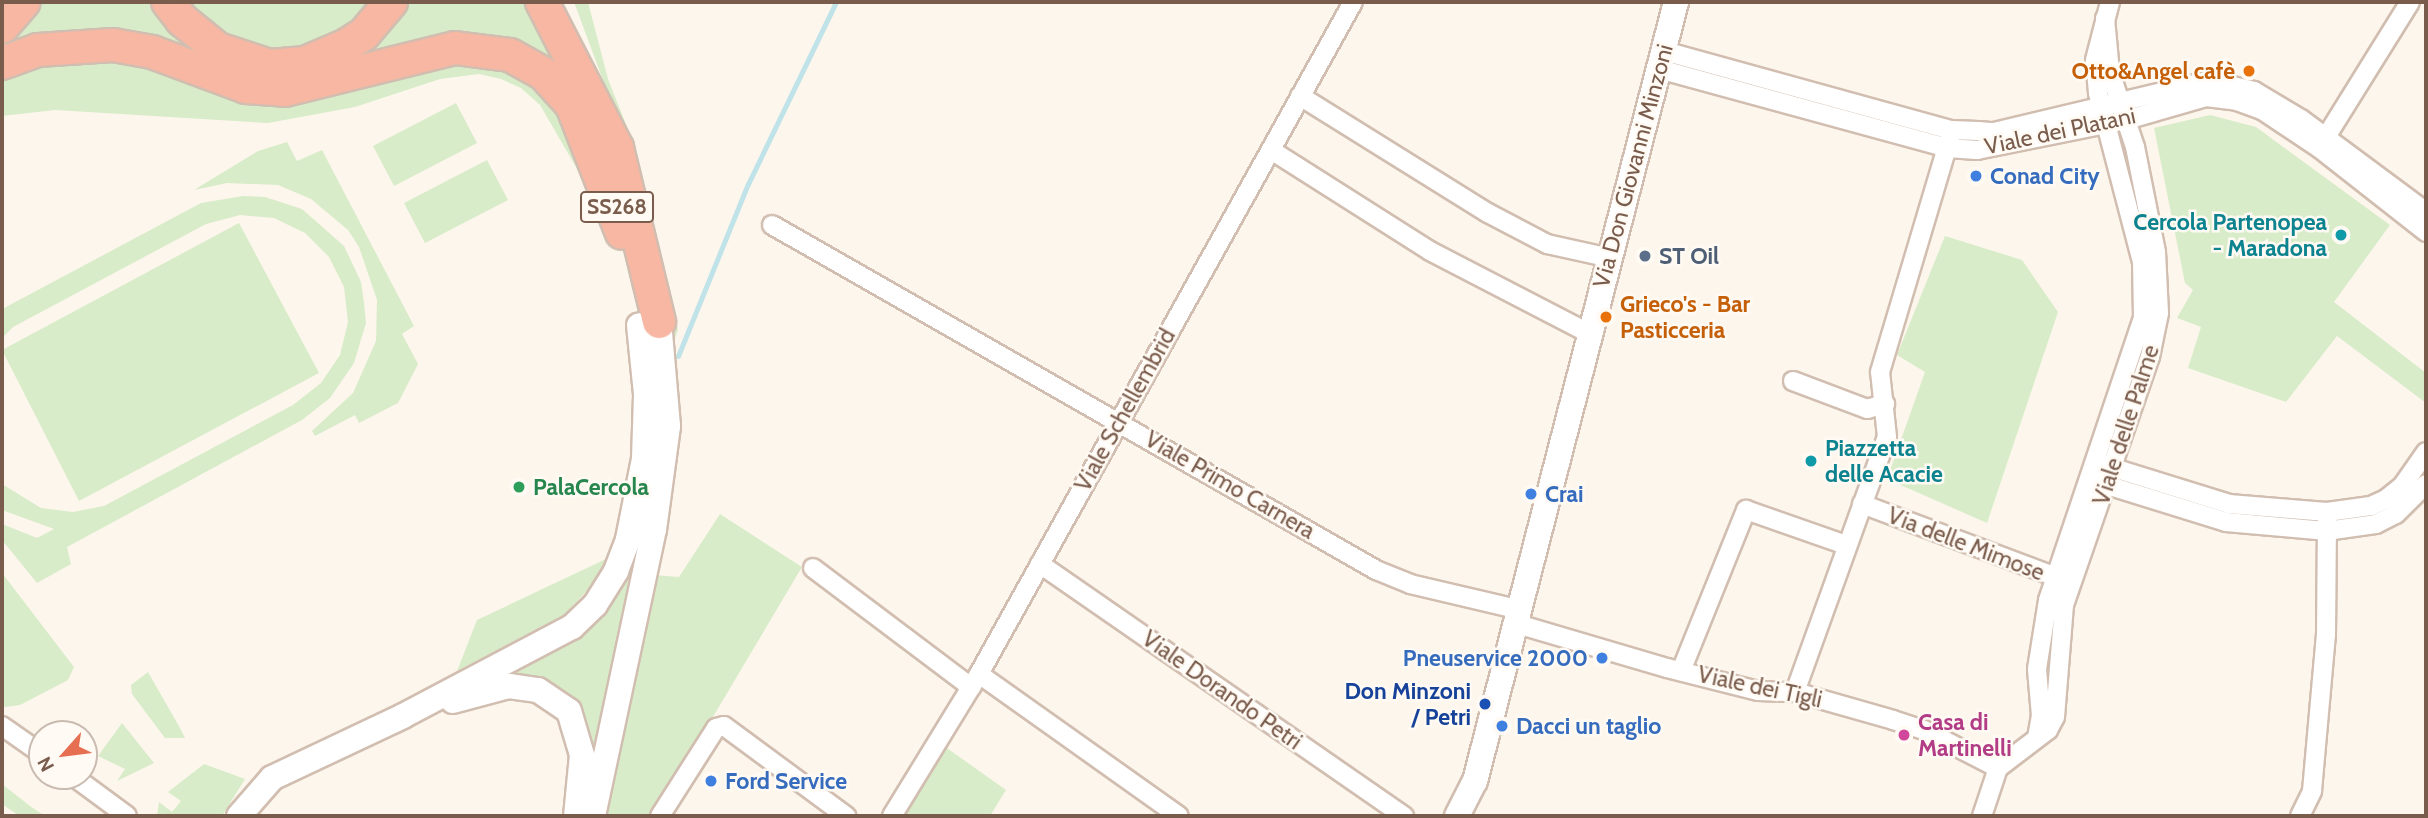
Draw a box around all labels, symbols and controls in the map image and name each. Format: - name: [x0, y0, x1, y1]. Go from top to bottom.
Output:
- street label: Via Don Giovanni Minzoni: [1587, 41, 1679, 291]
- place label: Otto&Angel cafè: [2072, 57, 2235, 85]
- marker: Otto&Angel cafè: [2241, 63, 2257, 79]
- street label: Viale dei Platani: [1982, 102, 2138, 160]
- place label: Conad City: [1990, 162, 2100, 190]
- marker: Conad City: [1968, 168, 1984, 184]
- road number: SS268: [578, 190, 656, 224]
- place label: Cercola Partenopea - Maradona: [2133, 208, 2327, 262]
- marker: Cercola Partenopea - Maradona: [2333, 227, 2349, 243]
- place label: ST Oil: [1659, 242, 1719, 270]
- marker: ST Oil: [1637, 248, 1653, 264]
- place label: Grieco's - Bar Pasticceria: [1620, 290, 1750, 344]
- marker: Grieco's - Bar Pasticceria: [1598, 309, 1614, 325]
- street label: Viale Schellembrid: [1069, 324, 1181, 496]
- street label: Viale delle Palme: [2087, 341, 2165, 509]
- street label: Viale Primo Carnera: [1140, 425, 1320, 545]
- place label: Piazzetta delle Acacie: [1825, 434, 1943, 488]
- marker: Piazzetta delle Acacie: [1803, 453, 1819, 469]
- place label: PalaCercola: [533, 473, 649, 501]
- marker: PalaCercola: [511, 479, 527, 495]
- place label: Crai: [1545, 480, 1583, 508]
- marker: Crai: [1523, 486, 1539, 502]
- street label: Via delle Mimose: [1884, 501, 2048, 587]
- street label: Viale Dorando Petri: [1137, 625, 1307, 755]
- place label: Pneuservice 2000: [1403, 644, 1588, 672]
- marker: Pneuservice 2000: [1594, 650, 1610, 666]
- street label: Viale dei Tigli: [1695, 660, 1825, 714]
- place label: Don Minzoni / Petri: [1344, 677, 1471, 731]
- marker: Don Minzoni / Petri: [1477, 696, 1493, 712]
- place label: Casa di Martinelli: [1918, 708, 2012, 762]
- place label: Dacci un taglio: [1516, 712, 1661, 740]
- marker: Dacci un taglio: [1494, 718, 1510, 734]
- north arrow: [28, 720, 98, 790]
- marker: Casa di Martinelli: [1896, 727, 1912, 743]
- text: N: [32, 753, 59, 775]
- place label: Ford Service: [725, 767, 847, 795]
- marker: Ford Service: [703, 773, 719, 789]

